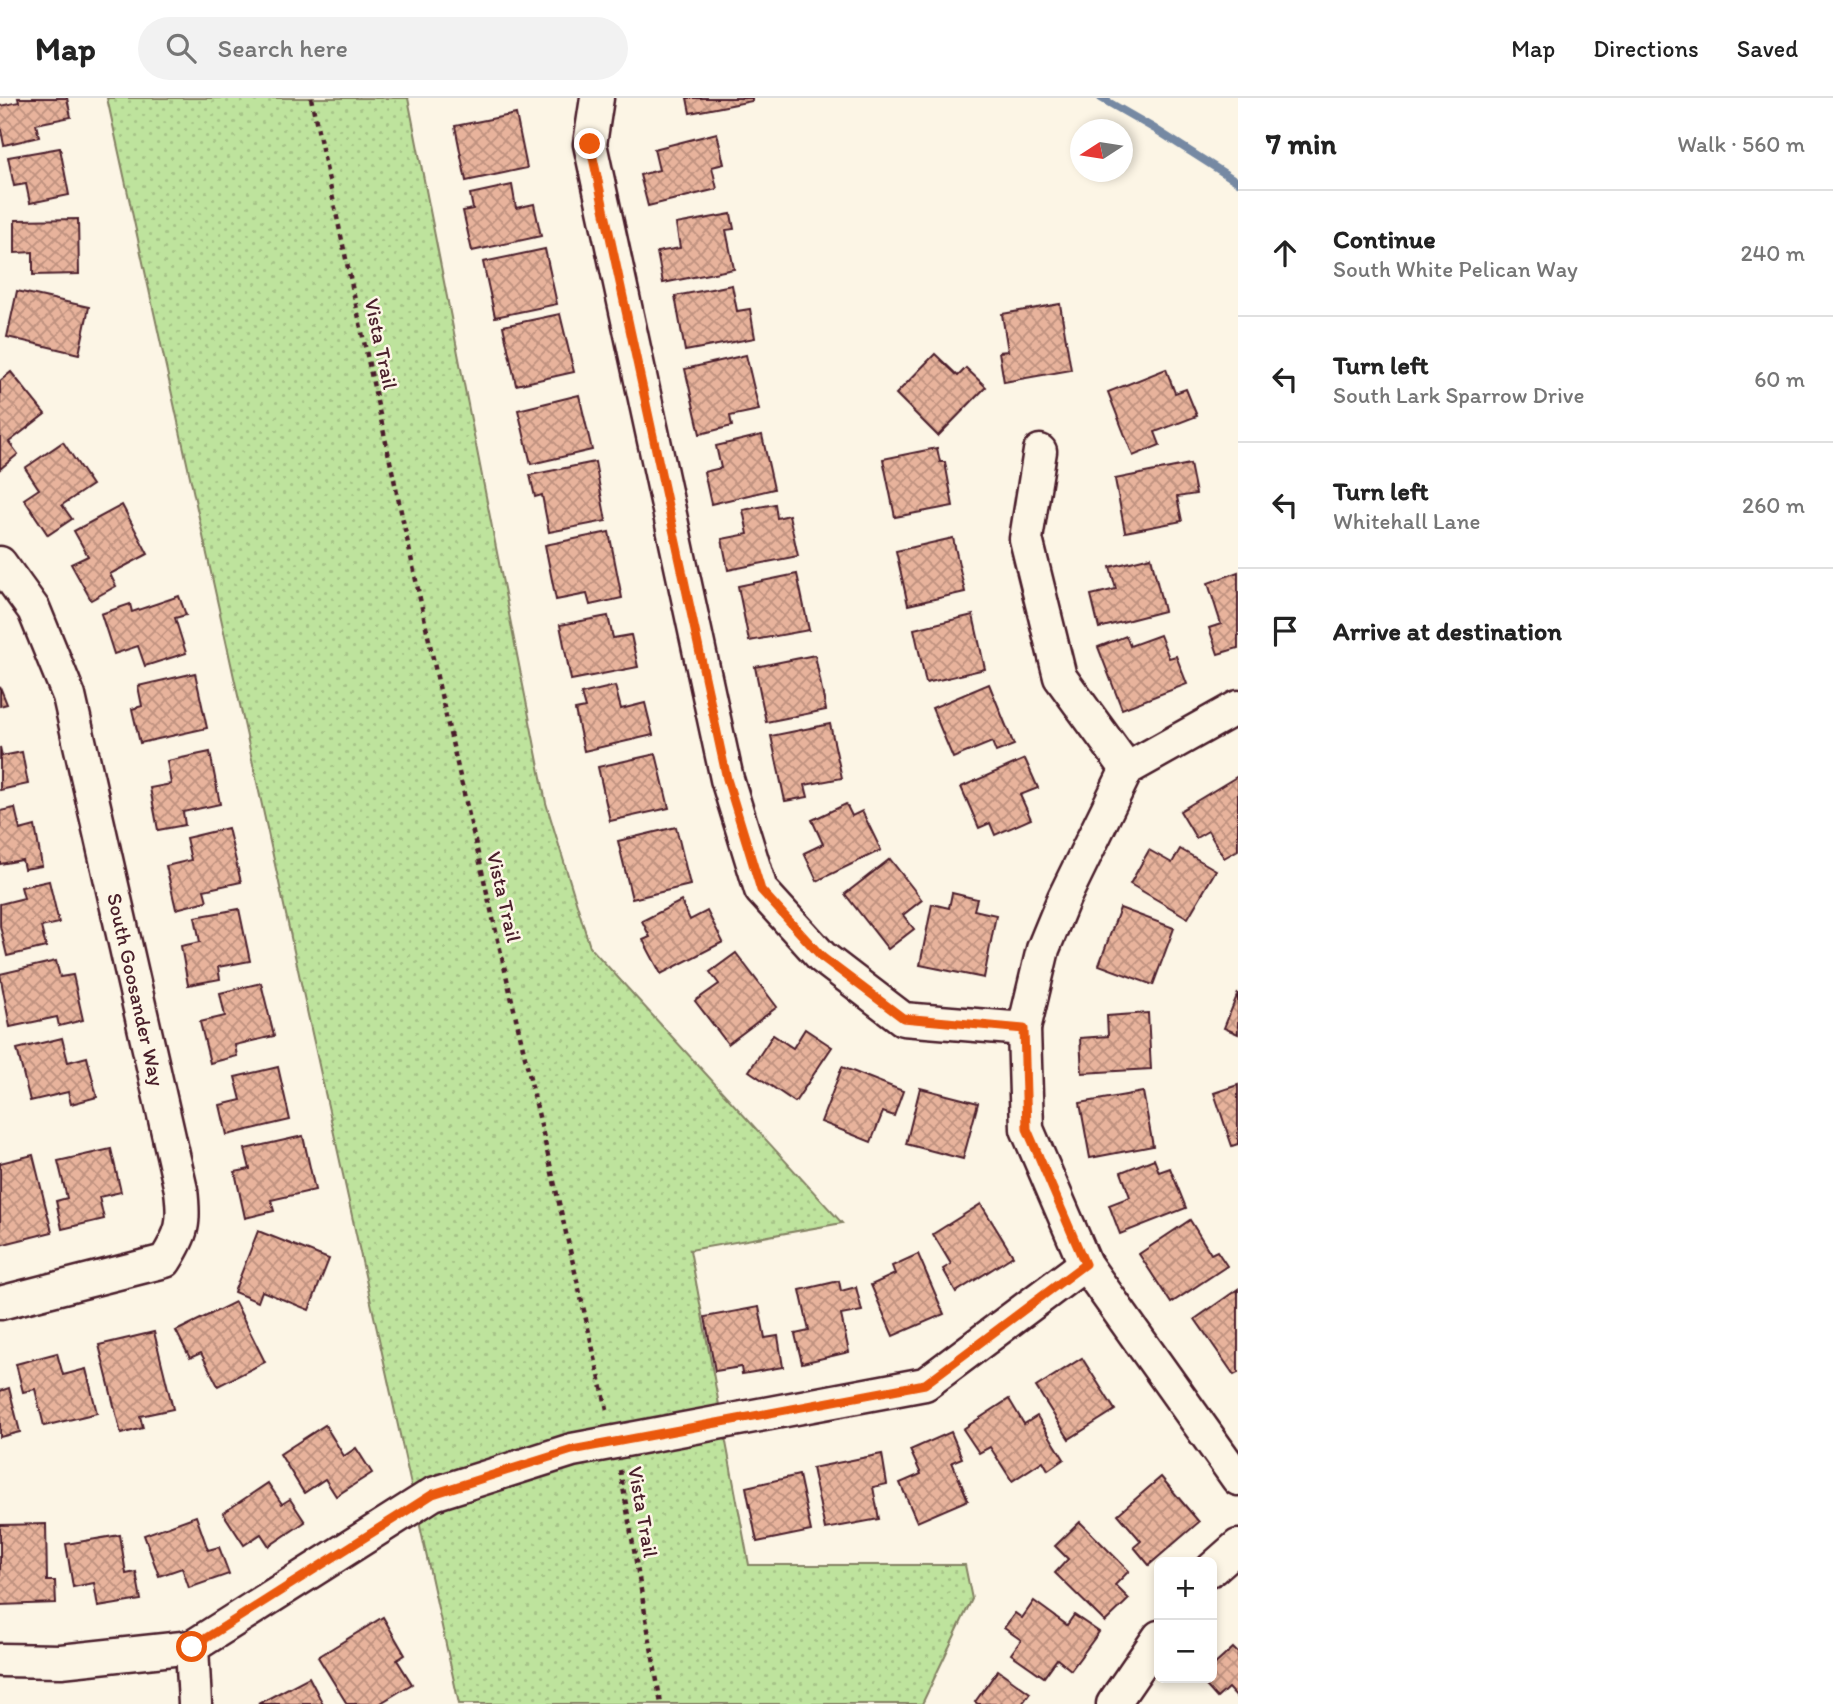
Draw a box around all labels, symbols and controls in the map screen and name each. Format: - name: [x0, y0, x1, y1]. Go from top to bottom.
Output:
- search box: [138, 17, 628, 80]
- text: Map: [35, 29, 96, 68]
- icon: search: [162, 29, 200, 67]
- text: Search here: [218, 32, 348, 64]
- text: Map: [1511, 34, 1555, 63]
- text: Directions: [1593, 34, 1699, 63]
- text: Saved: [1737, 34, 1798, 63]
- north arrow: [1070, 119, 1133, 182]
- text: 7 min: [1266, 125, 1337, 162]
- route end: [574, 128, 605, 159]
- text: Walk · 560 m: [1677, 130, 1805, 158]
- text: Continue: [1333, 223, 1436, 255]
- icon: ahead: [1266, 234, 1304, 272]
- text: 240 m: [1740, 239, 1805, 267]
- text: South White Pelican Way: [1333, 255, 1578, 283]
- street label: Vista Trail: [360, 296, 403, 392]
- text: Turn left: [1333, 349, 1429, 381]
- icon: left: [1266, 360, 1304, 398]
- text: 60 m: [1754, 365, 1805, 393]
- text: South Lark Sparrow Drive: [1333, 381, 1584, 409]
- text: Turn left: [1333, 475, 1429, 507]
- icon: left: [1266, 486, 1304, 524]
- text: 260 m: [1742, 491, 1805, 519]
- text: Whitehall Lane: [1333, 507, 1480, 535]
- icon: arrive: [1266, 612, 1304, 650]
- text: Arrive at destination: [1333, 615, 1562, 647]
- street label: Vista Trail: [482, 849, 527, 945]
- street label: South Goosander Way: [102, 891, 170, 1089]
- street label: Vista Trail: [623, 1464, 664, 1560]
- map controls: [1154, 1557, 1217, 1683]
- button: +: [1154, 1557, 1217, 1620]
- button: −: [1154, 1620, 1217, 1683]
- route start: [176, 1631, 207, 1662]

